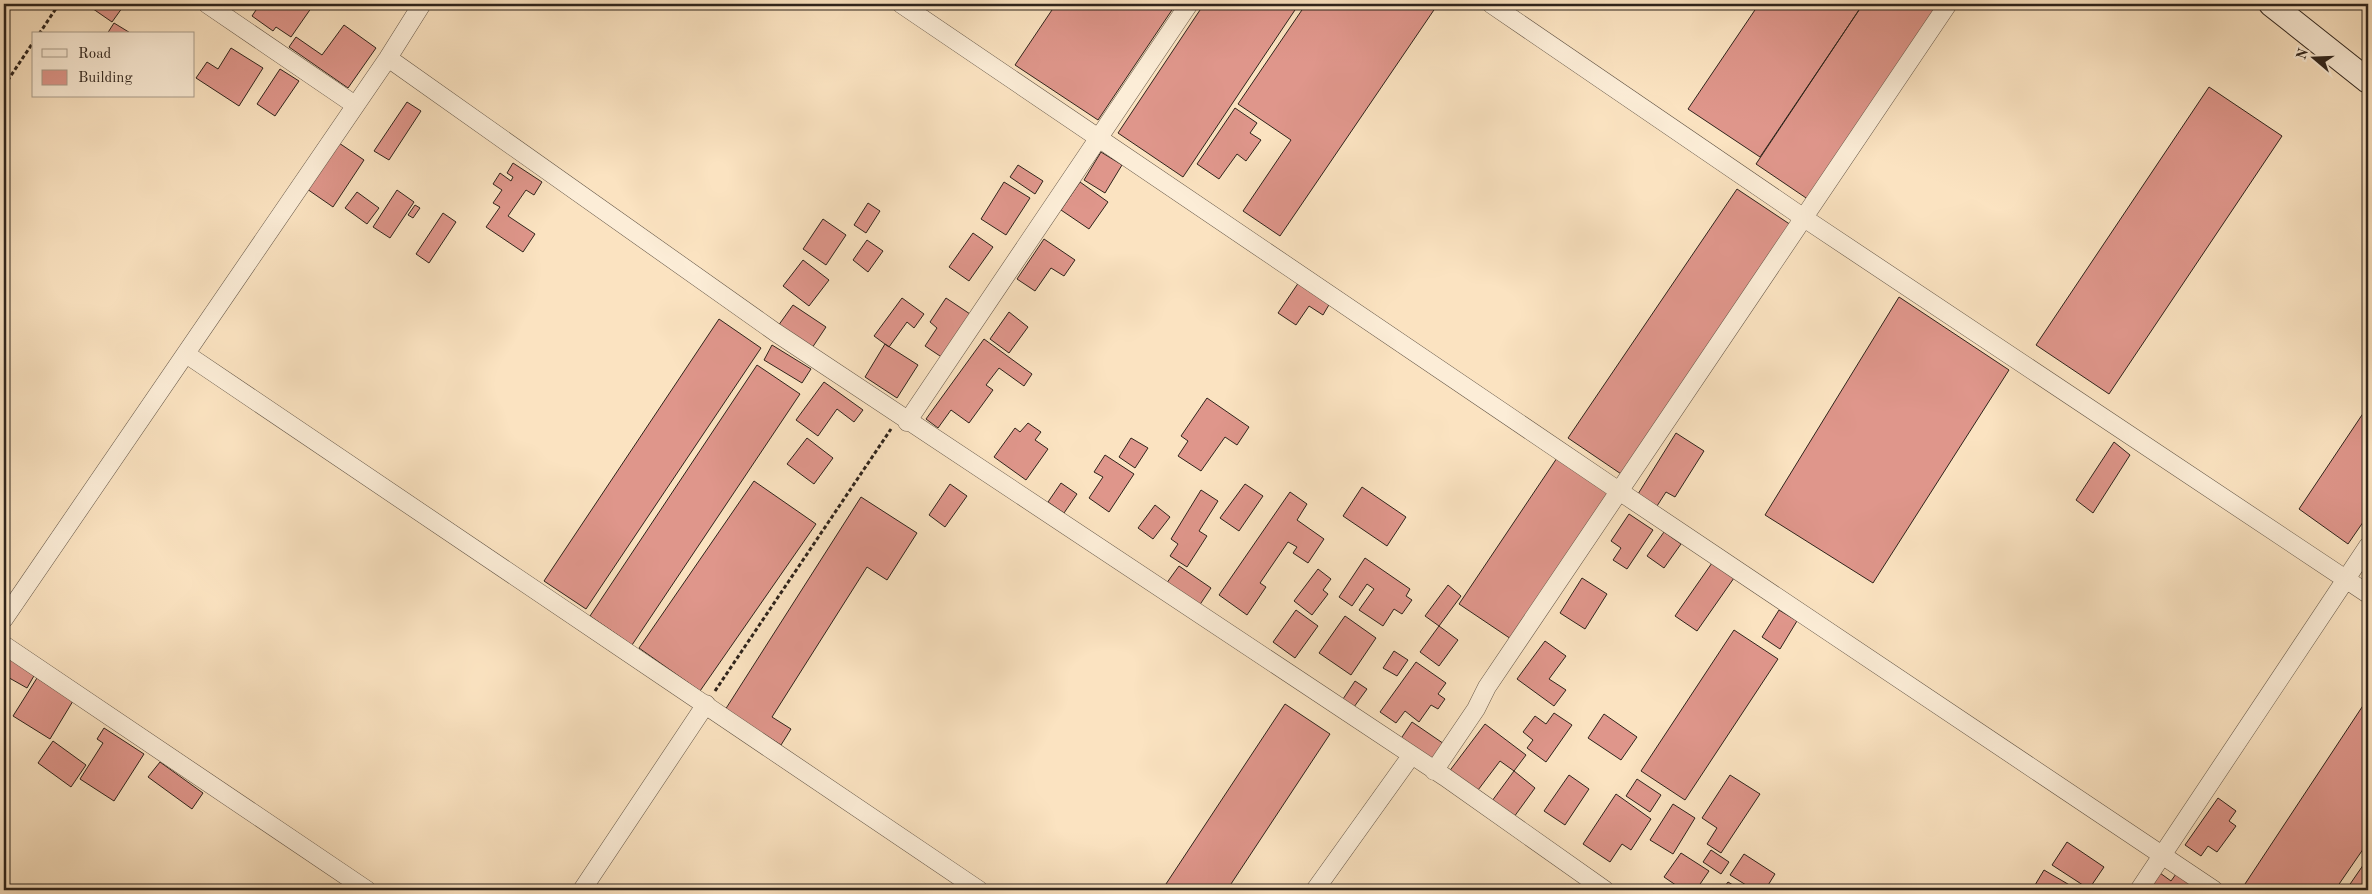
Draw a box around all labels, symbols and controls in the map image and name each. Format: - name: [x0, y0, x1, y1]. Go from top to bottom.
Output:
- legend: [32, 32, 195, 98]
- north arrow: [2290, 32, 2340, 82]
- text: N: [2294, 46, 2311, 61]
- text: Road: [78, 47, 112, 62]
- text: Building: [78, 71, 133, 86]

